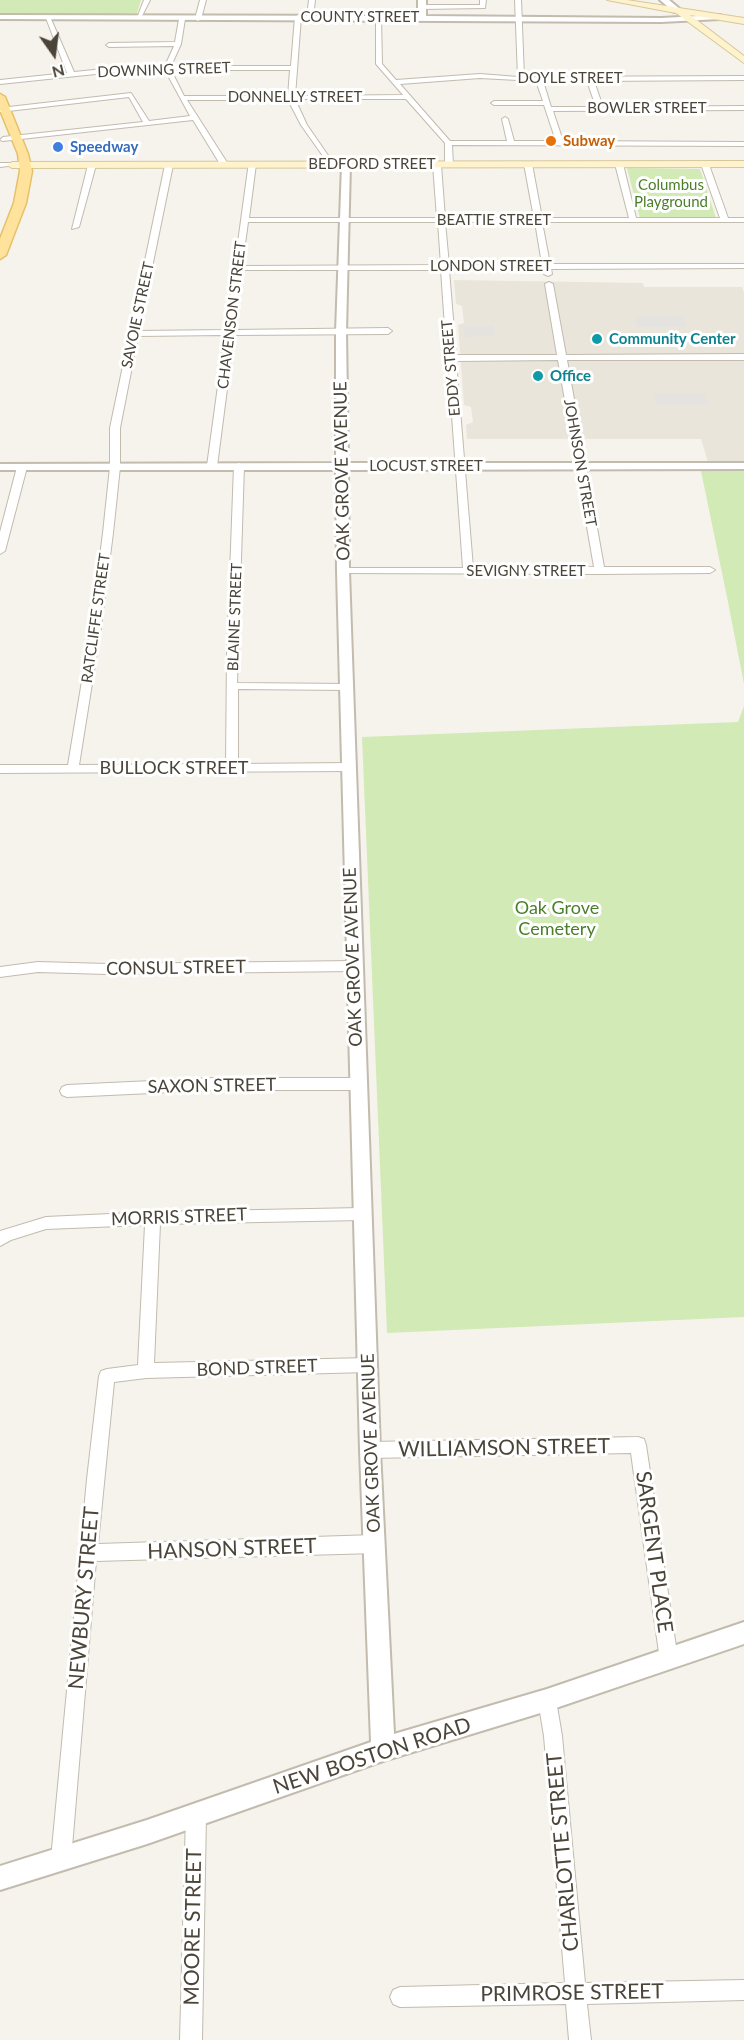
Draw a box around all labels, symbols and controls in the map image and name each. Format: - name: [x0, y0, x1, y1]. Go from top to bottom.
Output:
- street label: COUNTY STREET: [301, 8, 419, 26]
- north arrow: [24, 24, 84, 84]
- street label: DOWNING STREET: [97, 59, 231, 81]
- text: N: [50, 61, 67, 83]
- street label: DOYLE STREET: [518, 69, 622, 87]
- street label: DONNELLY STREET: [228, 88, 362, 106]
- street label: BOWLER STREET: [587, 99, 707, 117]
- place label: Subway: [563, 132, 615, 150]
- marker: Subway: [544, 134, 558, 148]
- place label: Speedway: [70, 138, 138, 156]
- marker: Speedway: [51, 140, 65, 154]
- street label: BEDFORD STREET: [308, 155, 436, 173]
- park label: Columbus Playground: [634, 176, 708, 211]
- street label: BEATTIE STREET: [437, 211, 551, 229]
- street label: CHAVENSON STREET: [214, 240, 250, 390]
- street label: LONDON STREET: [430, 257, 552, 275]
- street label: SAVOIE STREET: [118, 260, 158, 370]
- street label: EDDY STREET: [438, 319, 464, 417]
- place label: Community Center: [609, 330, 736, 348]
- marker: Community Center: [590, 332, 604, 346]
- place label: Office: [550, 367, 591, 385]
- marker: Office: [531, 369, 545, 383]
- street label: OAK GROVE AVENUE: [330, 381, 354, 561]
- street label: JOHNSON STREET: [560, 398, 600, 528]
- street label: LOCUST STREET: [369, 457, 483, 475]
- street label: RATCLIFFE STREET: [78, 552, 114, 684]
- street label: SEVIGNY STREET: [466, 562, 586, 580]
- street label: BLAINE STREET: [224, 563, 246, 671]
- street label: BULLOCK STREET: [100, 757, 248, 779]
- street label: OAK GROVE AVENUE: [339, 867, 367, 1047]
- park label: Oak Grove Cemetery: [515, 897, 599, 940]
- street label: CONSUL STREET: [106, 956, 246, 980]
- street label: SAXON STREET: [147, 1074, 277, 1098]
- street label: MORRIS STREET: [111, 1204, 247, 1230]
- street label: OAK GROVE AVENUE: [357, 1353, 385, 1533]
- street label: BOND STREET: [196, 1355, 318, 1381]
- street label: WILLIAMSON STREET: [398, 1434, 610, 1462]
- street label: SARGENT PLACE: [630, 1470, 678, 1634]
- street label: NEWBURY STREET: [63, 1505, 105, 1691]
- street label: HANSON STREET: [147, 1533, 317, 1565]
- street label: NEW BOSTON ROAD: [270, 1712, 474, 1800]
- street label: CHARLOTTE STREET: [542, 1752, 584, 1952]
- street label: MOORE STREET: [179, 1848, 207, 2006]
- street label: PRIMROSE STREET: [480, 1979, 664, 2007]

